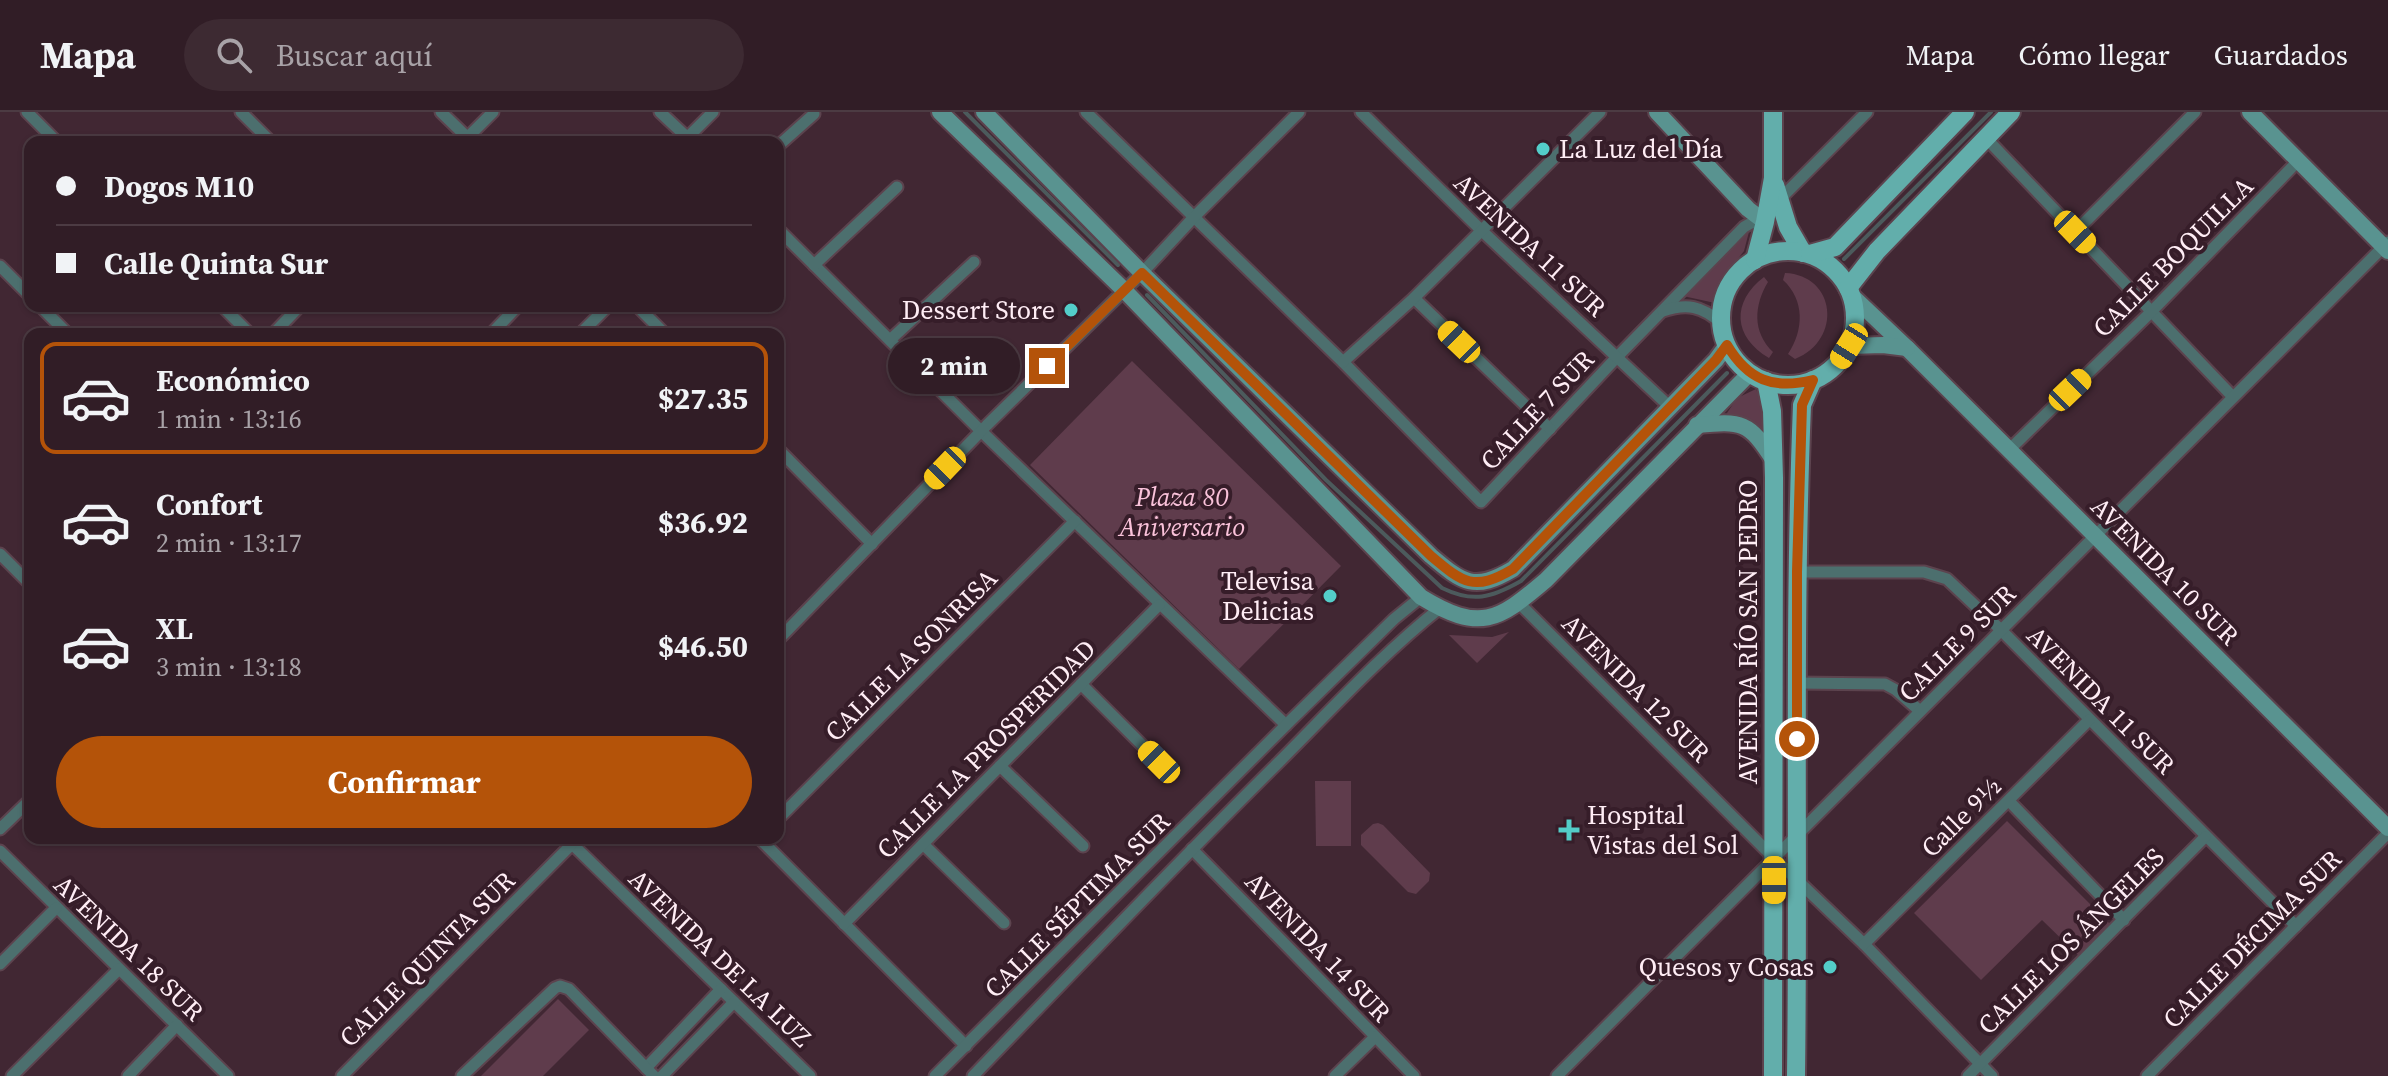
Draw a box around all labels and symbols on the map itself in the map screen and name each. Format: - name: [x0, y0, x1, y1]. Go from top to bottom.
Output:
- place label: La Luz del Día: [1559, 131, 1723, 167]
- marker: La Luz del Día: [1534, 140, 1552, 158]
- street label: AVENIDA 11 SUR: [1446, 165, 1614, 325]
- street label: CALLE BOQUILLA: [2085, 169, 2261, 345]
- car: [2050, 206, 2100, 258]
- place label: Dessert Store: [902, 292, 1055, 328]
- marker: Dessert Store: [1062, 301, 1080, 319]
- car: [1433, 317, 1485, 367]
- car: [1826, 319, 1872, 373]
- callout: 2 min: [887, 338, 1019, 394]
- street label: CALLE 7 SUR: [1472, 342, 1602, 478]
- route end: [1029, 348, 1065, 384]
- car: [2044, 365, 2096, 415]
- car: [920, 442, 970, 494]
- park label: Plaza 80 Aniversario: [1117, 479, 1245, 545]
- street label: AVENIDA RÍO SAN PEDRO: [1730, 480, 1766, 784]
- street label: AVENIDA 10 SUR: [2083, 489, 2247, 653]
- street label: CALLE LA SONRISA: [817, 561, 1005, 749]
- place label: Televisa Delicias: [1221, 563, 1315, 629]
- street label: CALLE 9 SUR: [1891, 576, 2024, 709]
- marker: Televisa Delicias: [1321, 587, 1339, 605]
- street label: AVENIDA 12 SUR: [1554, 606, 1718, 770]
- street label: AVENIDA 11 SUR: [2019, 618, 2183, 782]
- street label: CALLE LA PROSPERIDAD: [868, 631, 1104, 867]
- route start: [1779, 721, 1815, 757]
- car: [1134, 737, 1184, 787]
- street label: Calle 9½: [1913, 769, 2009, 865]
- place label: Hospital Vistas del Sol: [1587, 797, 1739, 863]
- street label: CALLE SÉPTIMA SUR: [976, 804, 1178, 1006]
- marker: Hospital Vistas del Sol: [1558, 819, 1580, 841]
- street label: CALLE LOS ÁNGELES: [1970, 840, 2172, 1042]
- street label: CALLE DÉCIMA SUR: [2155, 842, 2349, 1036]
- car: [1762, 856, 1786, 904]
- street label: AVENIDA DE LA LUZ: [621, 861, 819, 1055]
- street label: CALLE QUINTA SUR: [331, 863, 523, 1055]
- street label: AVENIDA 14 SUR: [1237, 864, 1399, 1030]
- street label: AVENIDA 18 SUR: [46, 867, 212, 1029]
- place label: Quesos y Cosas: [1639, 949, 1814, 985]
- marker: Quesos y Cosas: [1821, 958, 1839, 976]

